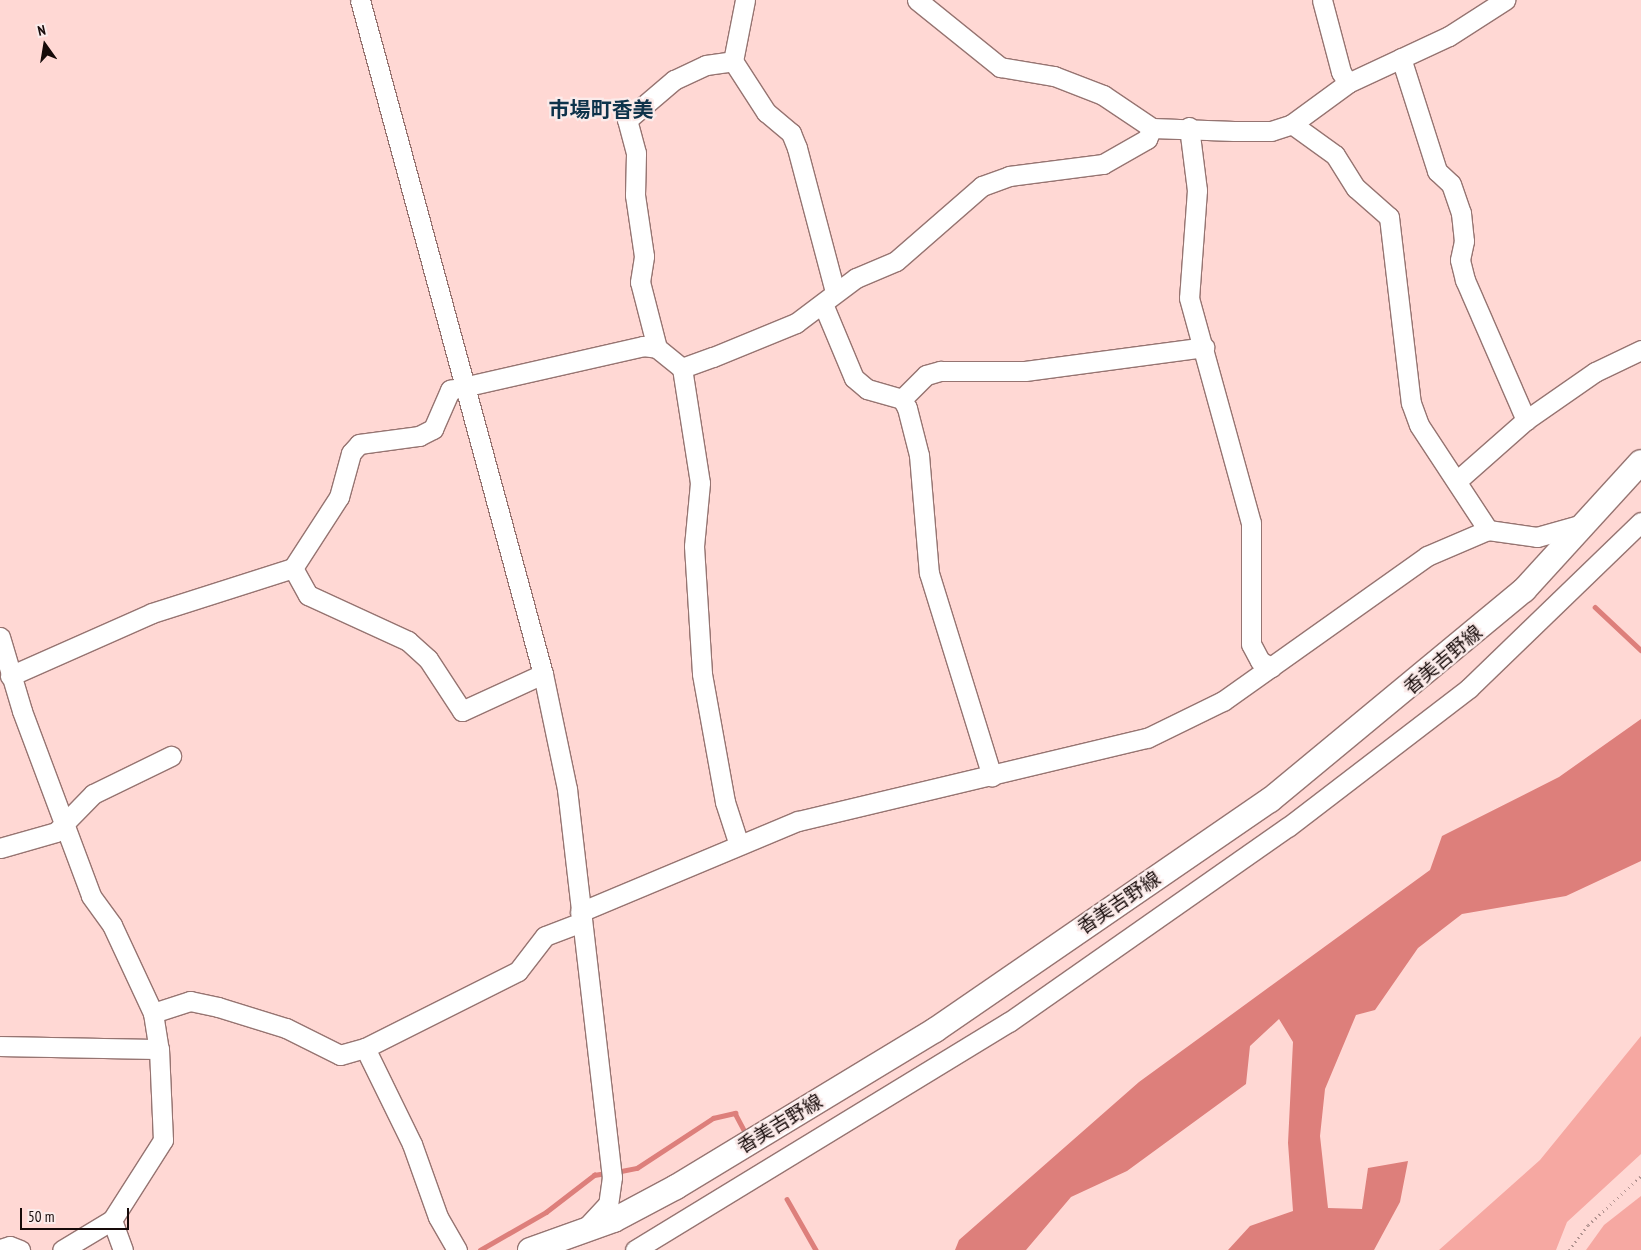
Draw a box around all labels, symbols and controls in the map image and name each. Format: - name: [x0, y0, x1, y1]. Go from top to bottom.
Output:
- north arrow: [20, 20, 70, 70]
- text: N: [36, 21, 47, 40]
- district label: 市場町香美: [549, 97, 653, 123]
- street label: 香美吉野線: [1399, 621, 1487, 699]
- street label: 香美吉野線: [1073, 867, 1165, 939]
- street label: 香美吉野線: [733, 1090, 827, 1158]
- scale bar: [22, 1198, 131, 1230]
- text: 50 m: [28, 1207, 54, 1226]

